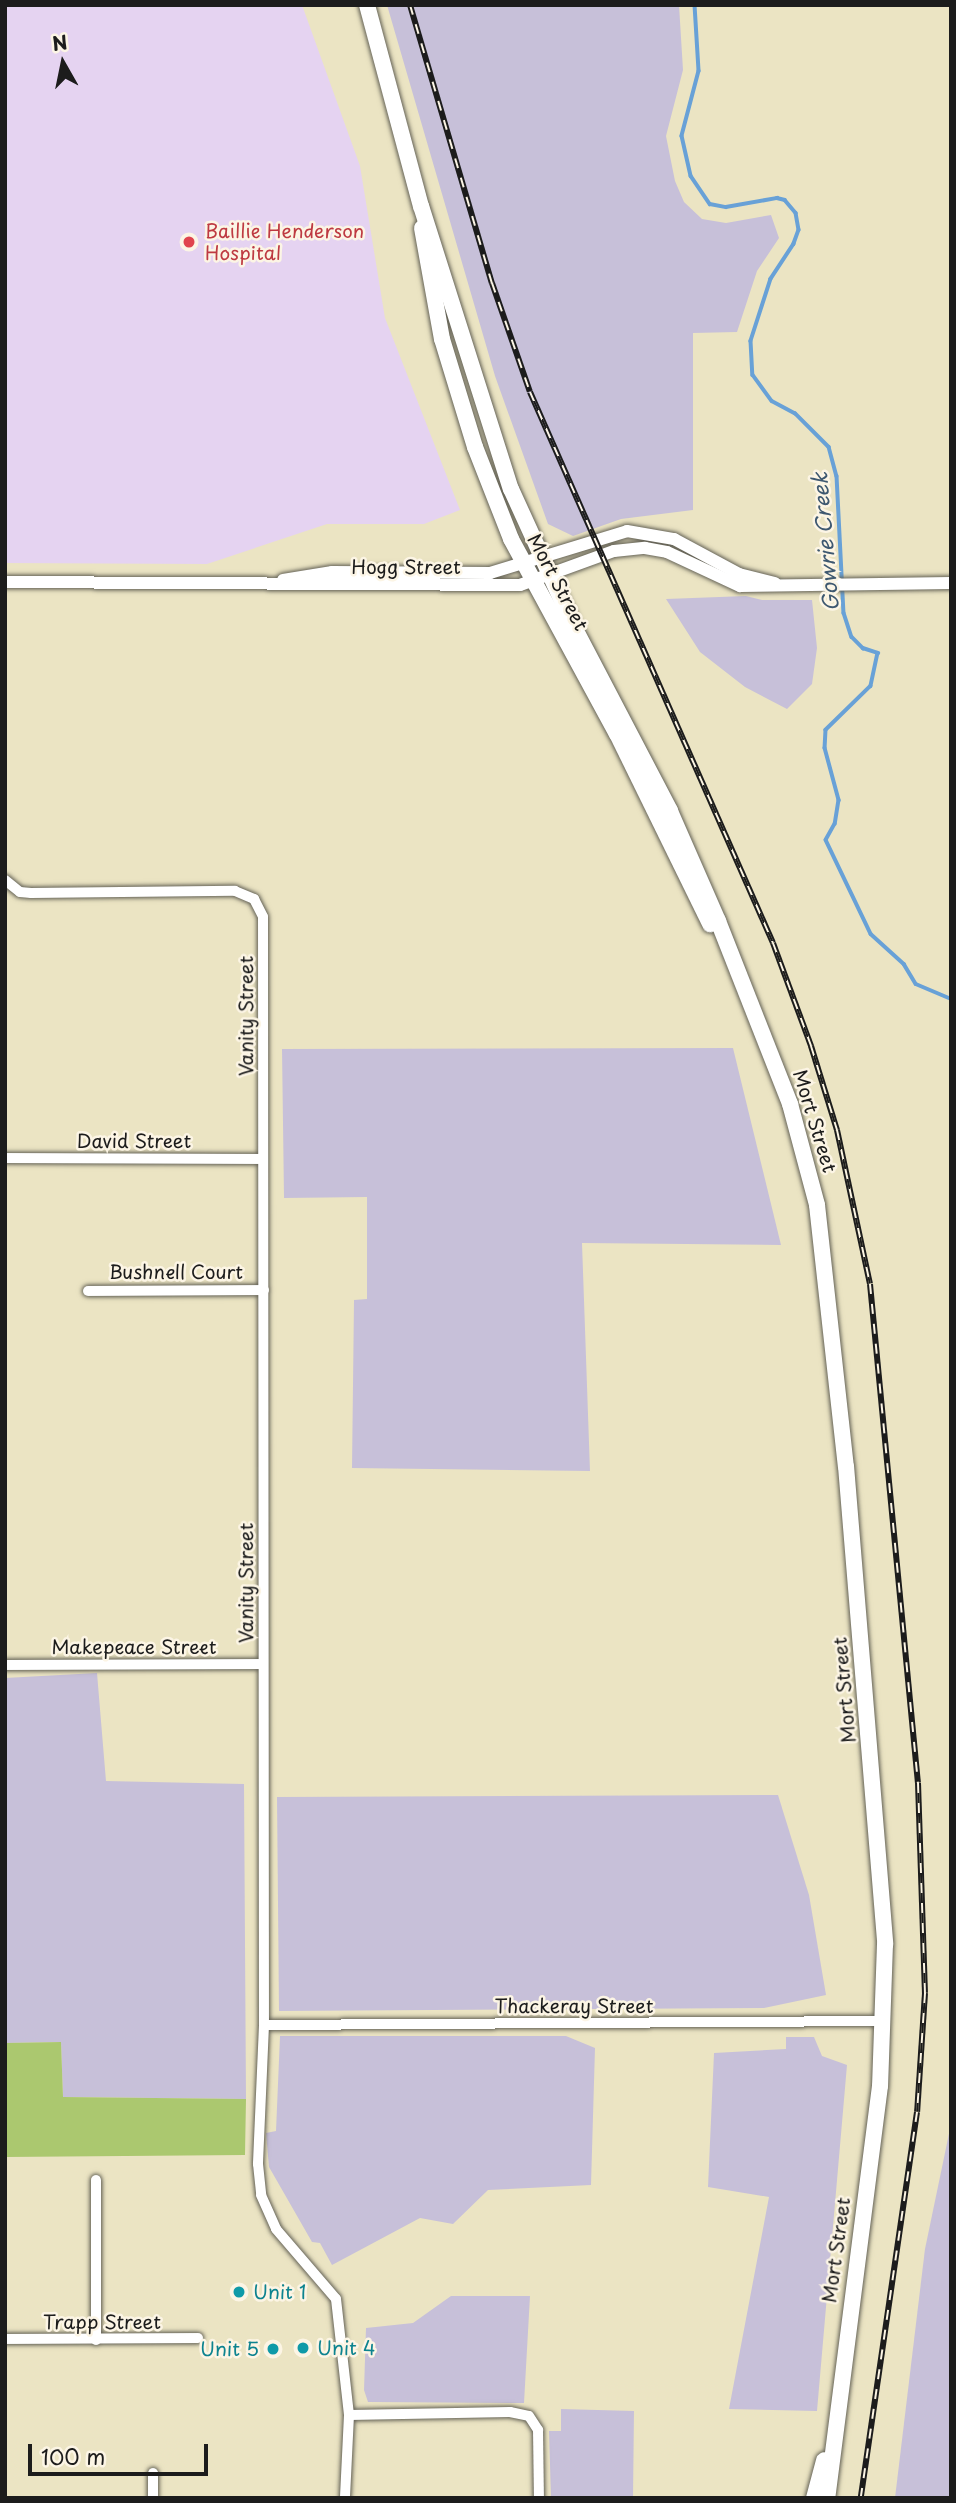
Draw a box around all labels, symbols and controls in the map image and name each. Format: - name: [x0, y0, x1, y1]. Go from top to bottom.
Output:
- text: N: [50, 27, 69, 57]
- north arrow: [28, 28, 98, 98]
- place label: Baillie Henderson Hospital: [205, 220, 364, 264]
- marker: Baillie Henderson Hospital: [179, 232, 199, 252]
- water label: Gowrie Creek: [805, 471, 843, 613]
- street label: Mort Street: [523, 529, 593, 635]
- street label: Hogg Street: [351, 556, 461, 578]
- street label: Vanity Street: [235, 955, 257, 1077]
- street label: Mort Street: [788, 1066, 842, 1176]
- street label: David Street: [76, 1130, 192, 1152]
- street label: Bushnell Court: [108, 1261, 244, 1283]
- street label: Vanity Street: [235, 1522, 257, 1644]
- street label: Mort Street: [828, 1635, 860, 1745]
- street label: Makepeace Street: [50, 1636, 218, 1658]
- street label: Thackeray Street: [494, 1995, 654, 2017]
- street label: Mort Street: [817, 2195, 855, 2305]
- place label: Unit 1: [253, 2281, 307, 2303]
- marker: Unit 1: [231, 2284, 247, 2300]
- street label: Trapp Street: [43, 2311, 161, 2333]
- place label: Unit 4: [317, 2337, 375, 2359]
- place label: Unit 5: [201, 2338, 259, 2360]
- marker: Unit 4: [295, 2340, 311, 2356]
- marker: Unit 5: [265, 2341, 281, 2357]
- scale bar: [32, 2430, 212, 2474]
- text: 100 m: [41, 2440, 105, 2472]

